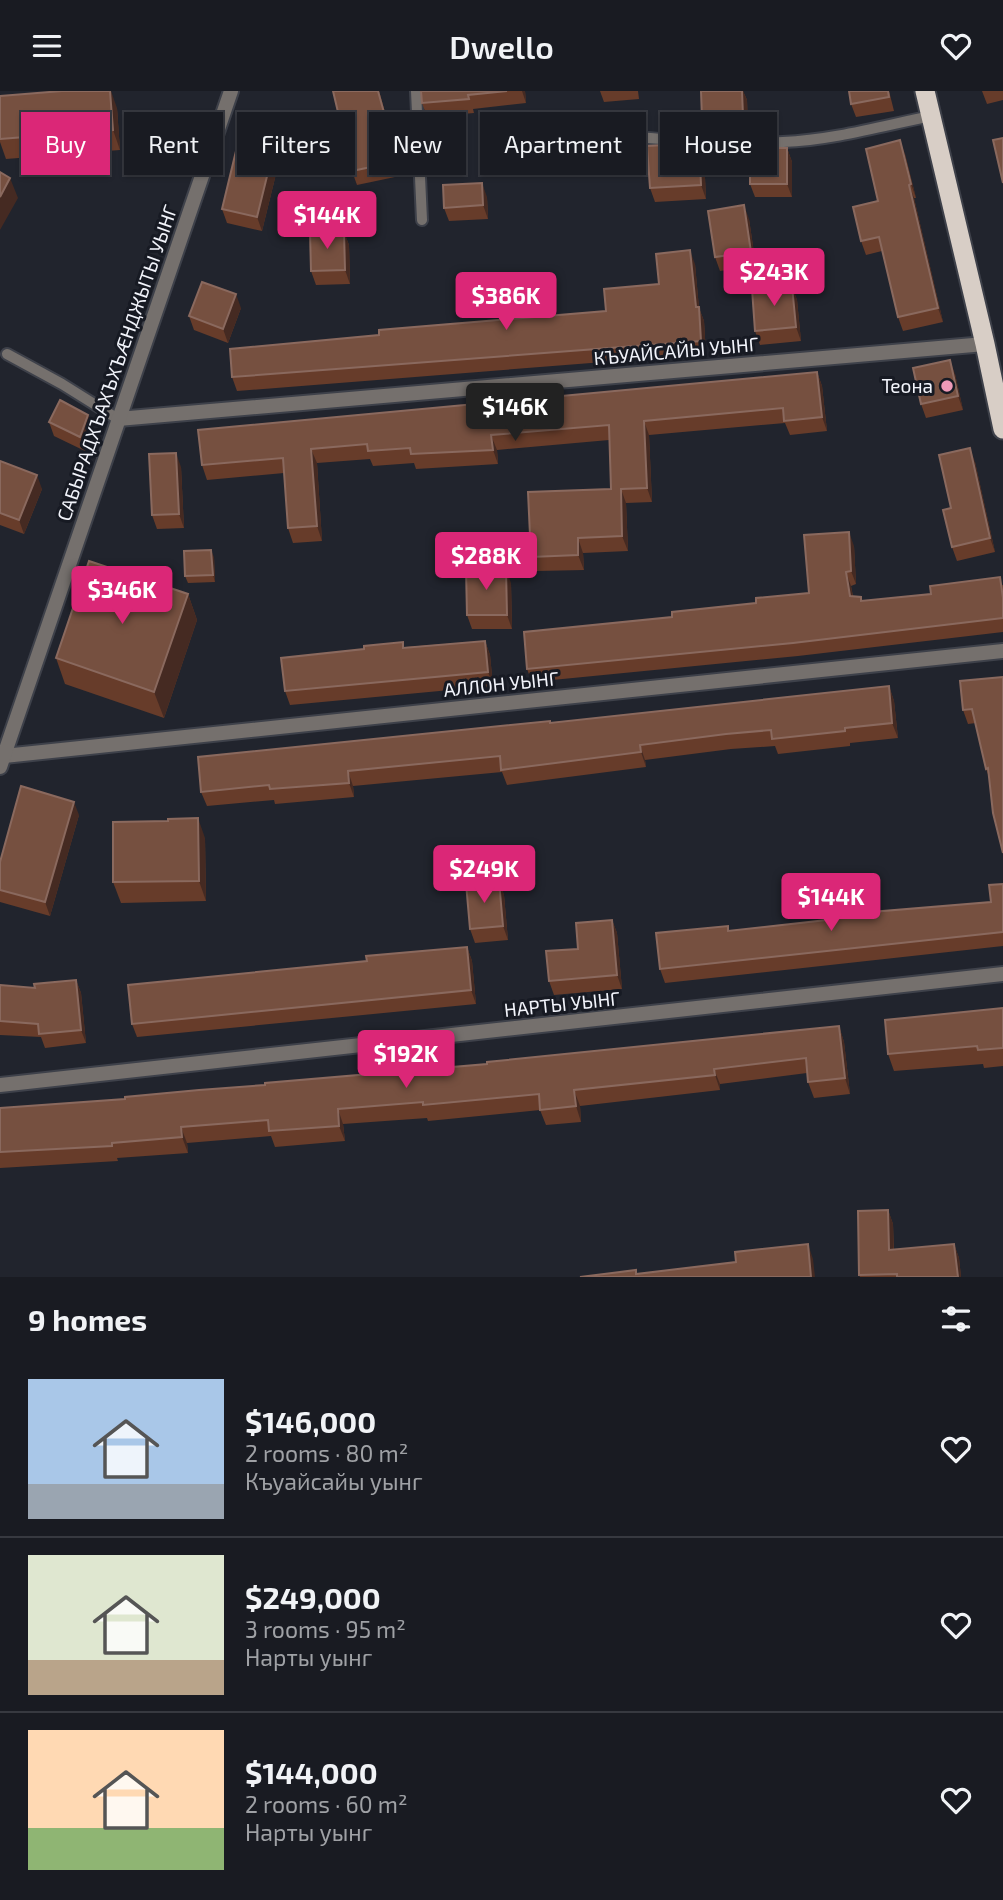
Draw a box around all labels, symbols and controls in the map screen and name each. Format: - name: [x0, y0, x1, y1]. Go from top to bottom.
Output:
- icon: menu: [28, 27, 66, 65]
- text: Dwello: [449, 27, 554, 65]
- icon: heart: [937, 27, 975, 65]
- chip: Buy: [21, 112, 110, 175]
- chip: Rent: [124, 112, 223, 175]
- chip: Filters: [237, 112, 355, 175]
- chip: New: [369, 112, 466, 175]
- chip: Apartment: [480, 112, 646, 175]
- chip: House: [660, 112, 777, 175]
- pin: $144K: [278, 191, 376, 251]
- text: $144K: [293, 200, 361, 228]
- street label: САБЫРАДХЪАХЪХЪÆНДЖЫТЫ УЫНГ: [51, 202, 182, 524]
- pin: $243K: [725, 249, 823, 308]
- text: $243K: [740, 257, 808, 285]
- pin: $386K: [457, 273, 555, 332]
- text: $386K: [472, 281, 540, 309]
- street label: КЪУАЙСАЙЫ УЫНГ: [593, 332, 760, 369]
- place label: Теона: [881, 374, 933, 397]
- marker: Теона: [939, 378, 955, 394]
- pin: $146K: [466, 383, 564, 443]
- text: $146K: [482, 392, 548, 420]
- pin: $288K: [437, 533, 535, 592]
- text: $288K: [451, 541, 521, 569]
- pin: $346K: [73, 567, 171, 626]
- text: $346K: [87, 575, 157, 603]
- street label: АЛЛОН УЫНГ: [442, 666, 560, 701]
- pin: $249K: [435, 845, 533, 905]
- text: $249K: [449, 854, 519, 882]
- pin: $144K: [782, 873, 880, 933]
- text: $144K: [797, 882, 865, 910]
- street label: НАРТЫ УЫНГ: [503, 986, 621, 1021]
- pin: $192K: [357, 1031, 455, 1090]
- text: $192K: [374, 1039, 438, 1067]
- icon: filters: [937, 1300, 975, 1338]
- text: 9 homes: [28, 1301, 147, 1337]
- text: $146,000: [245, 1403, 376, 1439]
- icon: home: [84, 1407, 168, 1491]
- icon: heart: [937, 1430, 975, 1468]
- text: 2 rooms · 80 m²: [245, 1439, 408, 1467]
- text: Къуайсайы уынг: [245, 1467, 423, 1495]
- text: $249,000: [245, 1579, 381, 1615]
- icon: home: [84, 1583, 168, 1667]
- icon: heart: [937, 1606, 975, 1644]
- text: 3 rooms · 95 m²: [245, 1615, 406, 1643]
- text: Нарты уынг: [245, 1643, 372, 1671]
- text: $144,000: [245, 1754, 378, 1790]
- icon: home: [84, 1758, 168, 1842]
- icon: heart: [937, 1781, 975, 1819]
- text: 2 rooms · 60 m²: [245, 1790, 407, 1818]
- text: Нарты уынг: [245, 1818, 372, 1846]

